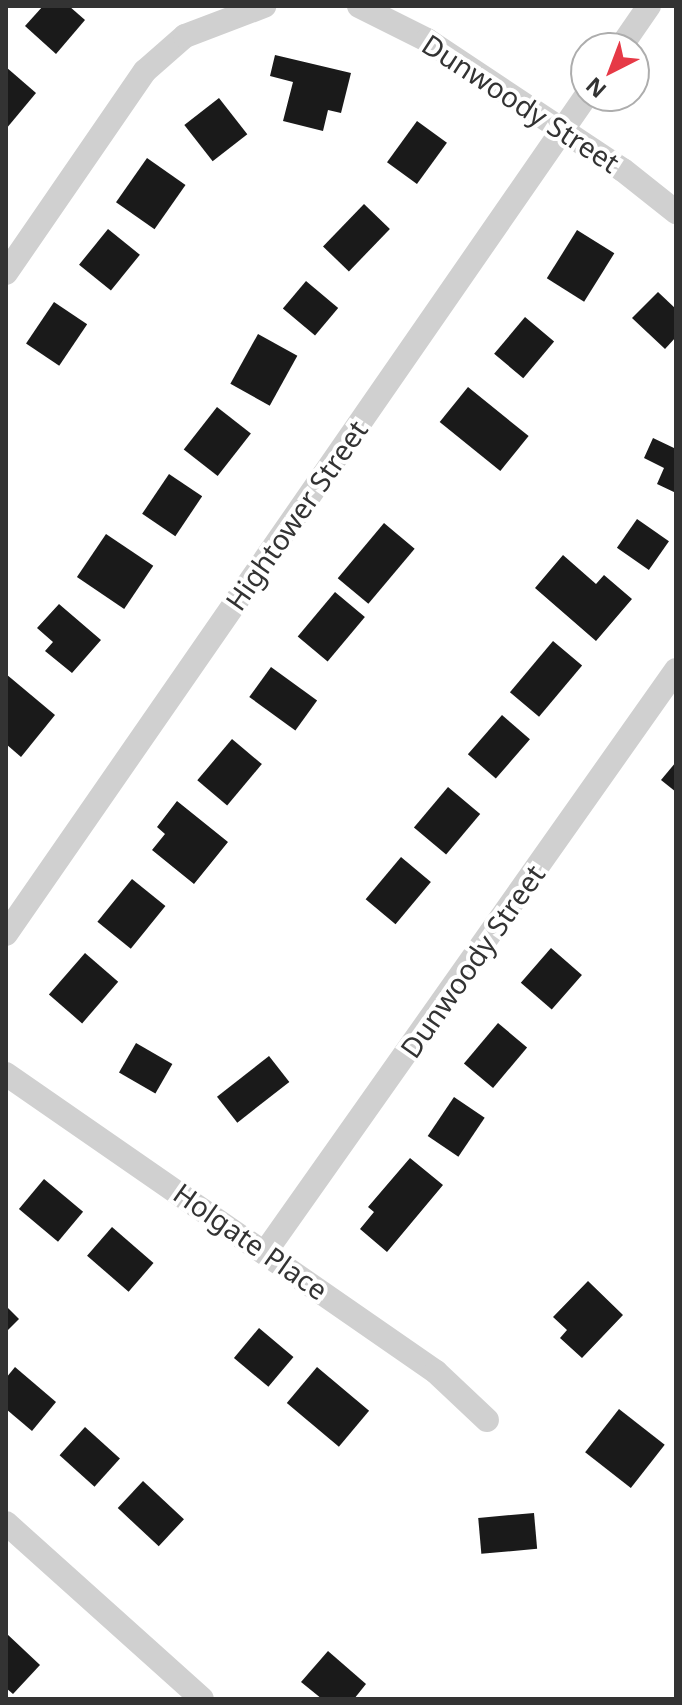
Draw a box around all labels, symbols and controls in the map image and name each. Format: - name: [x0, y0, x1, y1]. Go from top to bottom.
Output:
- street label: Dunwoody Street: [416, 27, 626, 179]
- north arrow: [570, 32, 650, 112]
- text: N: [579, 71, 612, 105]
- street label: Hightower Street: [218, 414, 374, 616]
- street label: Dunwoody Street: [393, 858, 551, 1064]
- street label: Holgate Place: [168, 1176, 334, 1306]

